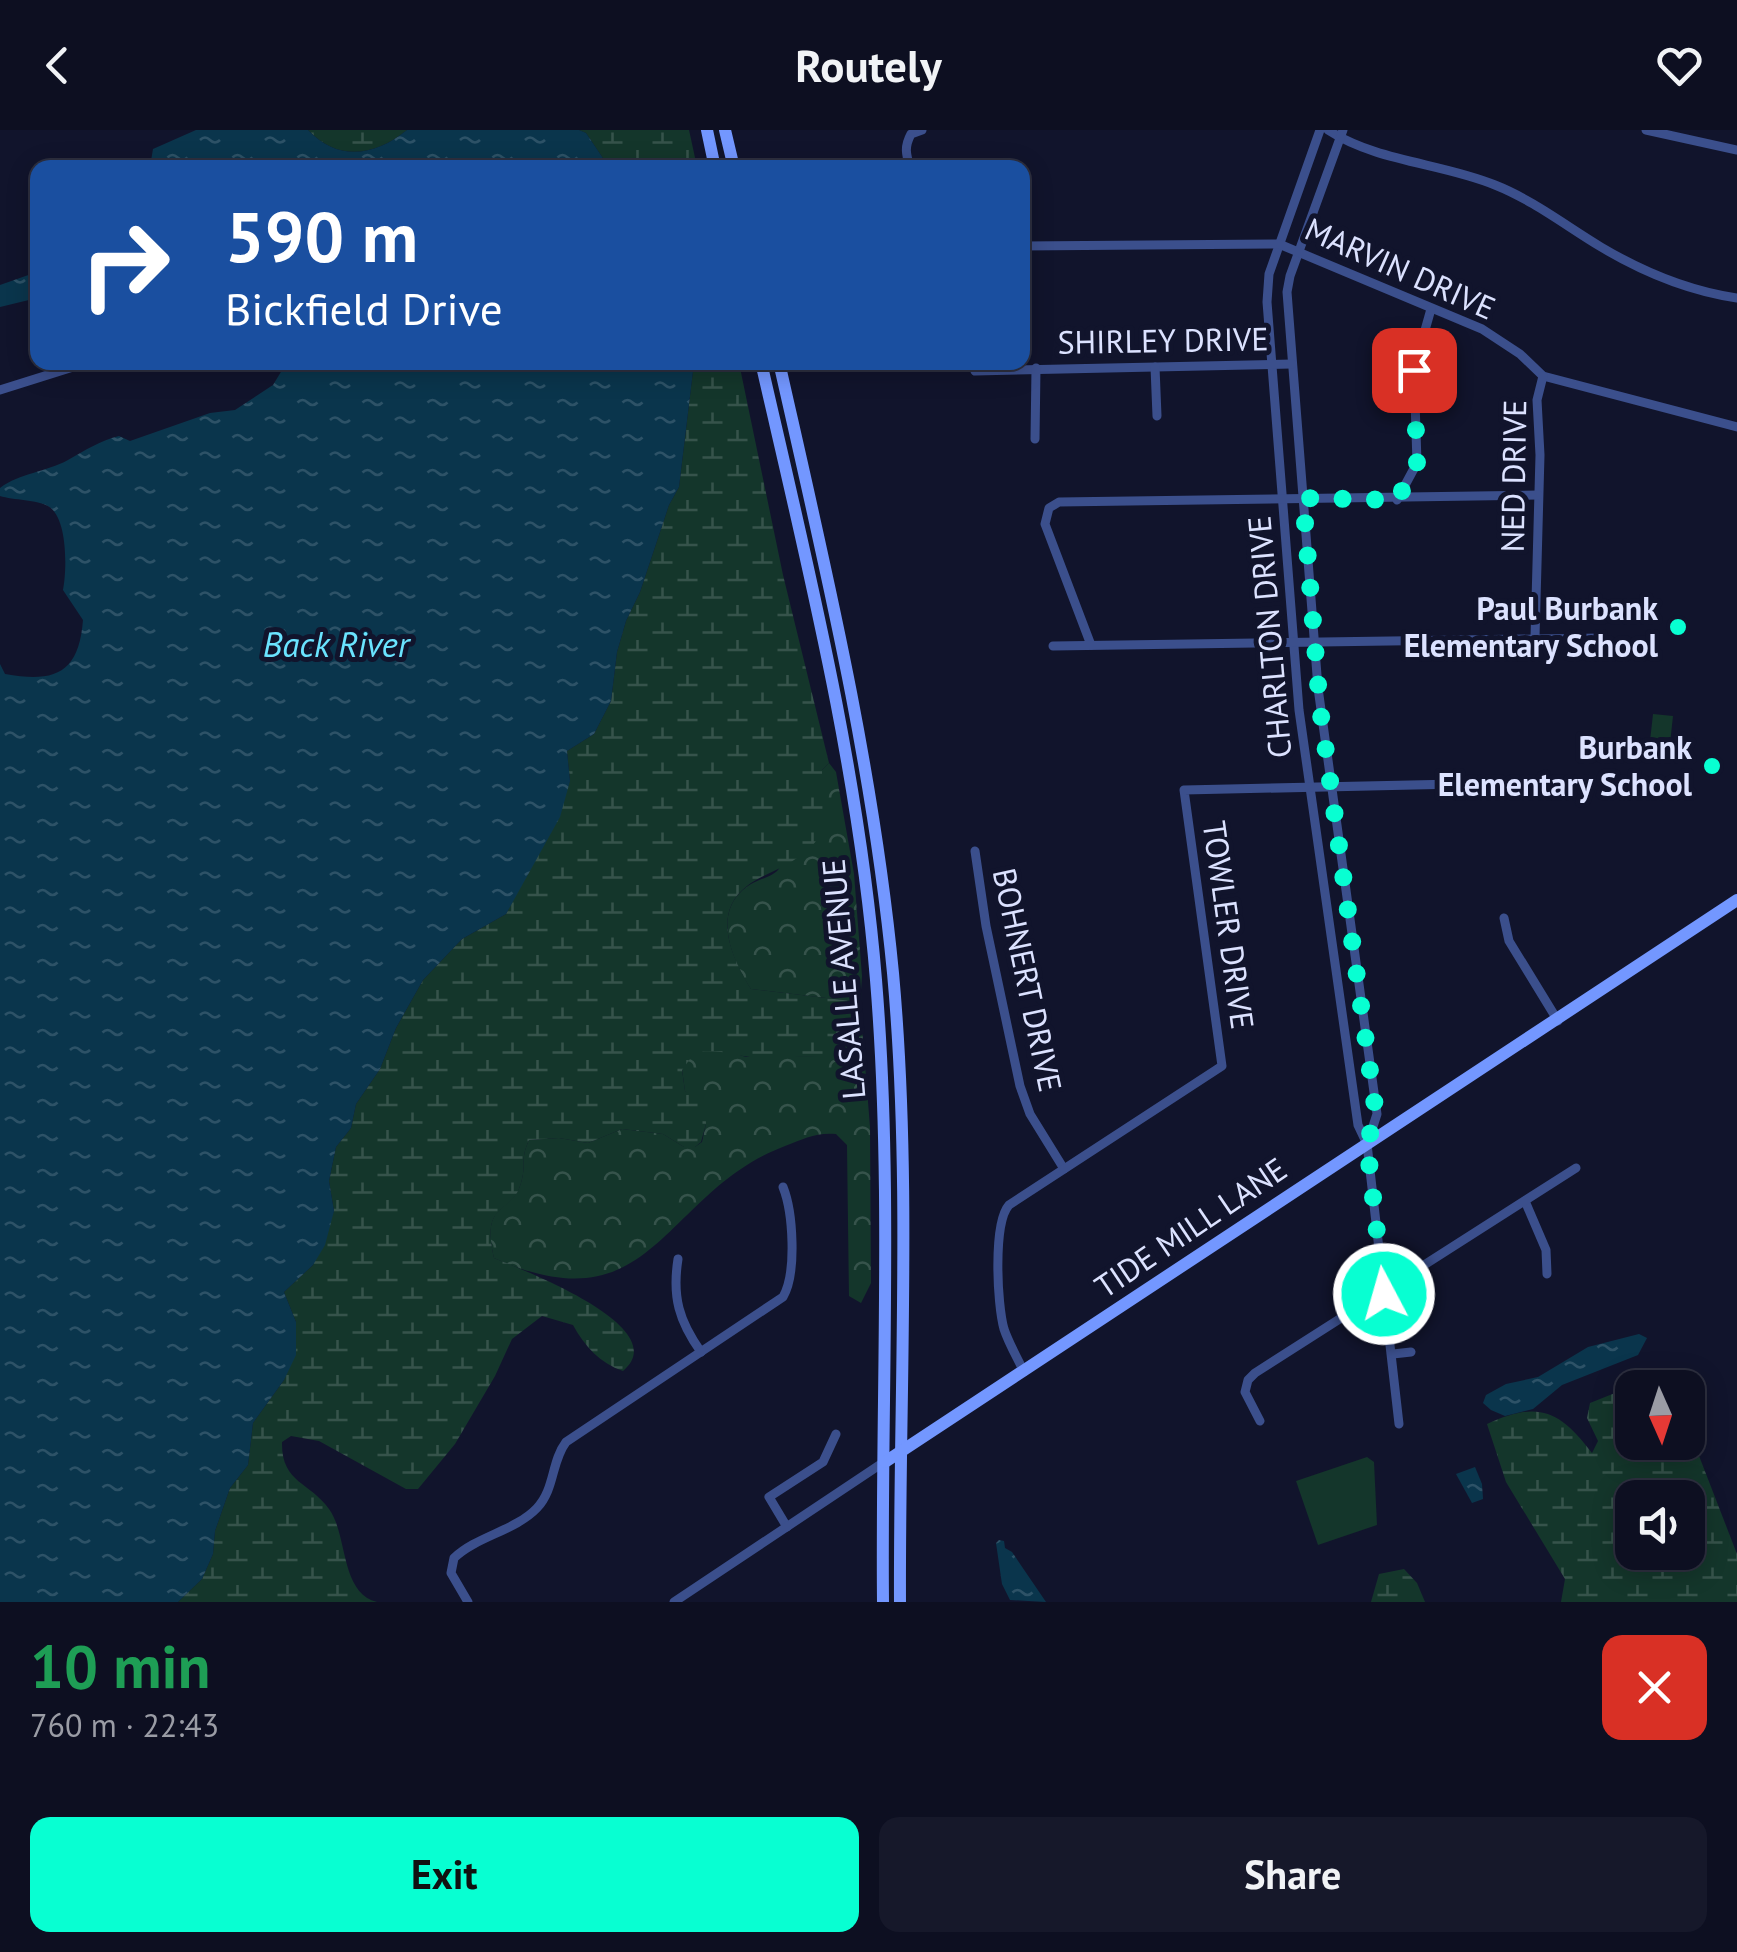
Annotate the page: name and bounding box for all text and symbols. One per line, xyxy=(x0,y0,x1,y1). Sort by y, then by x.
text: Routely xyxy=(795,36,942,94)
icon: back xyxy=(30,38,85,93)
icon: heart xyxy=(1652,38,1707,93)
text: 590 m xyxy=(225,191,418,281)
icon: right xyxy=(60,200,190,330)
street label: MARVIN DRIVE xyxy=(1299,207,1502,329)
text: Bickfield Drive xyxy=(225,279,503,337)
street label: SHIRLEY DRIVE xyxy=(1057,317,1269,363)
pin xyxy=(1372,328,1457,413)
icon: arrive xyxy=(1387,343,1442,398)
street label: NED DRIVE xyxy=(1491,399,1535,553)
street label: CHARLTON DRIVE xyxy=(1237,514,1301,760)
place label: Paul Burbank Elementary School xyxy=(1404,587,1659,666)
marker: Paul Burbank Elementary School xyxy=(1667,616,1689,638)
water label: Back River xyxy=(263,621,412,667)
place label: Burbank Elementary School xyxy=(1438,726,1693,805)
marker: Burbank Elementary School xyxy=(1701,755,1723,777)
street label: TOWLER DRIVE xyxy=(1194,818,1264,1032)
street label: LASALLE AVENUE xyxy=(812,857,874,1101)
street label: BOHNERT DRIVE xyxy=(984,864,1072,1095)
street label: TIDE MILL LANE xyxy=(1086,1147,1295,1307)
position arrow xyxy=(1332,1242,1436,1346)
north arrow xyxy=(1615,1370,1705,1460)
map controls xyxy=(1615,1370,1705,1570)
button: sound xyxy=(1615,1480,1705,1570)
text: 10 min xyxy=(30,1627,210,1705)
button: close xyxy=(1602,1635,1707,1740)
text: 760 m · 22:43 xyxy=(30,1704,219,1746)
button: Exit xyxy=(30,1817,859,1932)
button: Share xyxy=(879,1817,1707,1932)

